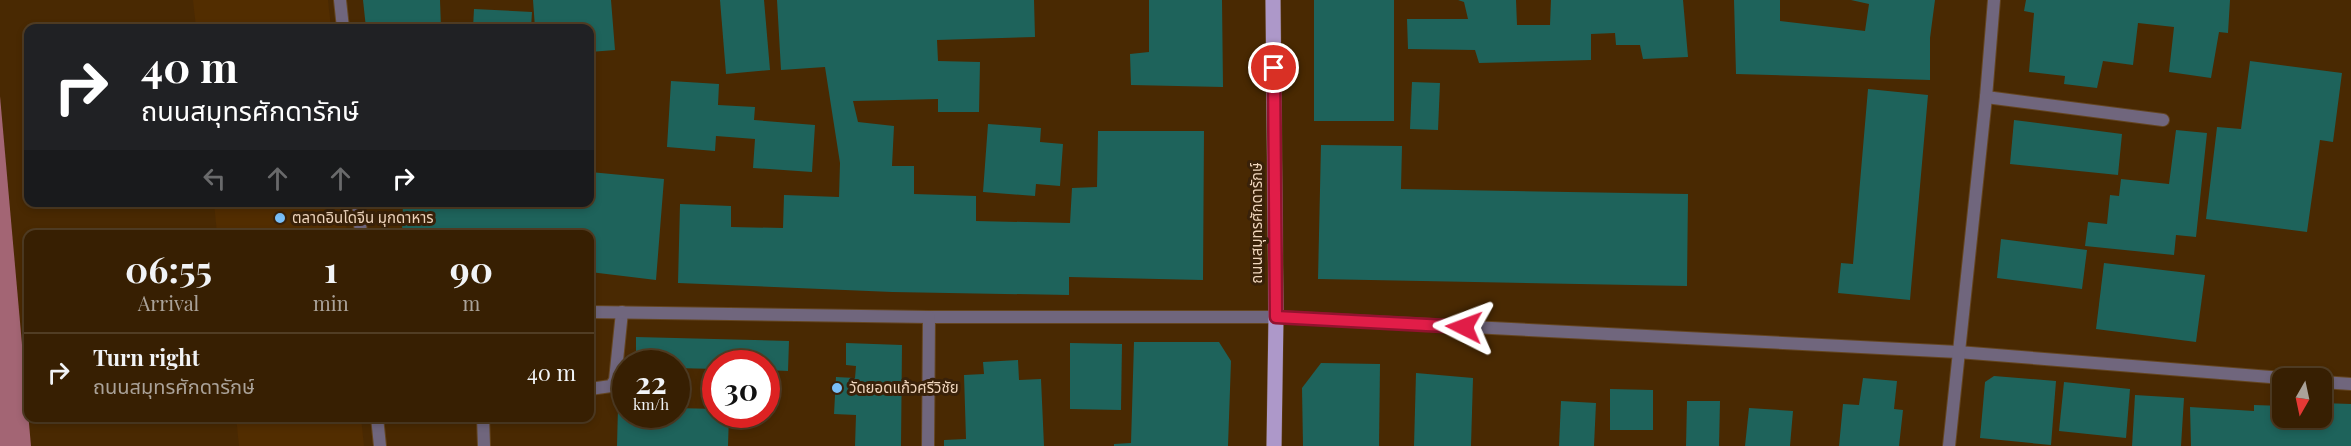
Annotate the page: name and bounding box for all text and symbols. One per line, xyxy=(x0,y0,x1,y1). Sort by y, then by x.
text: 40 m xyxy=(141,38,238,94)
pin xyxy=(1248,42,1299,93)
icon: right xyxy=(42,48,120,126)
icon: arrive xyxy=(1257,51,1290,84)
text: ถนนสมุทรศักดารักษ์ xyxy=(141,92,359,128)
icon: left xyxy=(198,162,231,195)
icon: ahead xyxy=(261,162,294,195)
icon: ahead xyxy=(324,162,357,195)
icon: right xyxy=(387,162,420,195)
street label: ถนนสมุทรศักดารักษ์ xyxy=(1246,162,1266,284)
place label: ตลาดอินโดจีน มุกดาหาร xyxy=(292,207,434,227)
marker: ตลาดอินโดจีน มุกดาหาร xyxy=(273,211,287,225)
text: 06:55 xyxy=(125,244,212,292)
text: 1 xyxy=(324,244,338,292)
text: 90 xyxy=(450,244,493,292)
text: Arrival xyxy=(138,289,199,316)
text: min xyxy=(313,289,349,316)
text: m xyxy=(462,289,480,316)
position arrow xyxy=(1432,295,1496,359)
text: Turn right xyxy=(93,342,199,372)
speed limit sign: 30 xyxy=(702,350,780,428)
icon: right xyxy=(42,356,75,389)
text: 40 m xyxy=(527,357,576,387)
text: 22 xyxy=(635,362,667,402)
north arrow xyxy=(2272,368,2332,428)
map controls xyxy=(2272,368,2332,428)
text: ถนนสมุทรศักดารักษ์ xyxy=(93,372,255,399)
place label: วัดยอดแก้วศรีวิชัย xyxy=(849,377,959,397)
marker: วัดยอดแก้วศรีวิชัย xyxy=(830,381,844,395)
text: km/h xyxy=(633,394,669,414)

